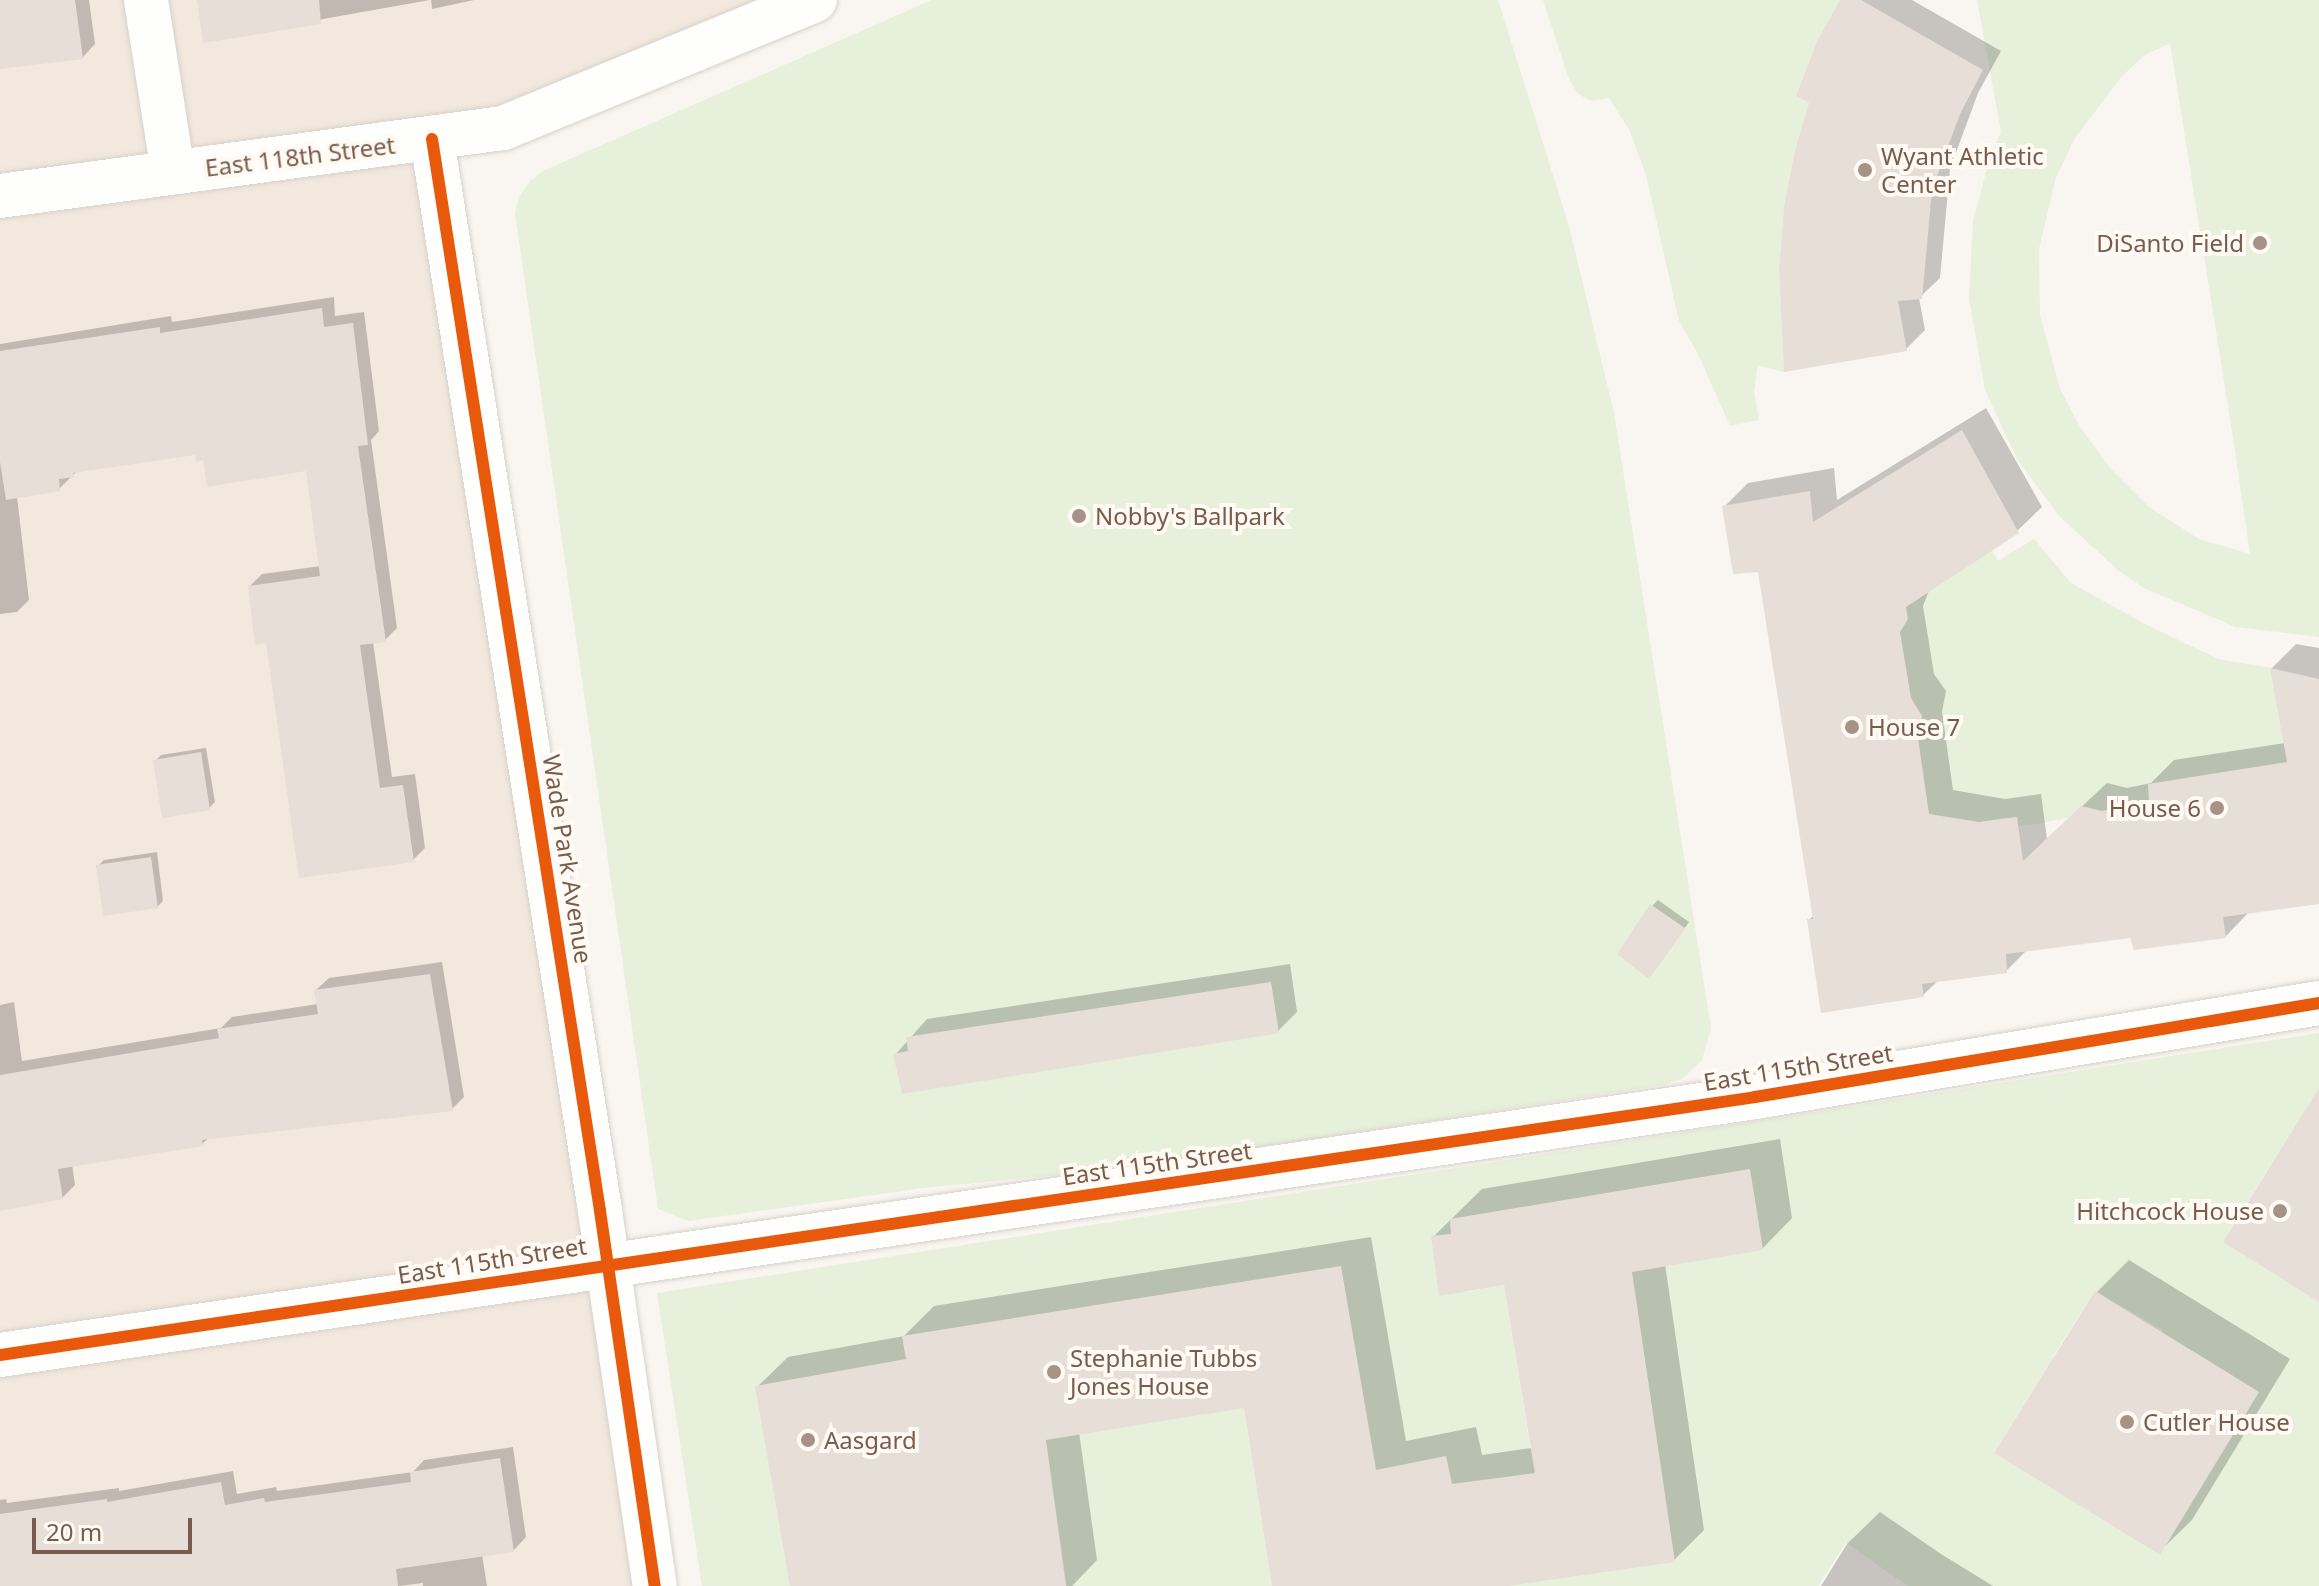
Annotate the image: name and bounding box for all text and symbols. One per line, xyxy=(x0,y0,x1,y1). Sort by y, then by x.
street label: East 118th Street xyxy=(203,130,397,182)
place label: Wyant Athletic Center xyxy=(1881,142,2044,198)
marker: Wyant Athletic Center xyxy=(1856,161,1874,179)
place label: DiSanto Field xyxy=(2096,229,2244,257)
marker: DiSanto Field xyxy=(2251,234,2269,252)
place label: Nobby's Ballpark xyxy=(1095,502,1285,530)
marker: Nobby's Ballpark xyxy=(1070,507,1088,525)
place label: House 7 xyxy=(1868,713,1960,741)
marker: House 7 xyxy=(1843,718,1861,736)
street label: Wade Park Avenue xyxy=(537,753,599,965)
place label: House 6 xyxy=(2109,794,2201,822)
marker: House 6 xyxy=(2208,799,2226,817)
street label: East 115th Street xyxy=(1701,1038,1895,1096)
street label: East 115th Street xyxy=(1060,1135,1254,1191)
place label: Hitchcock House xyxy=(2076,1197,2264,1225)
marker: Hitchcock House xyxy=(2271,1202,2289,1220)
street label: East 115th Street xyxy=(395,1231,589,1289)
place label: Stephanie Tubbs Jones House xyxy=(1070,1344,1257,1400)
marker: Stephanie Tubbs Jones House xyxy=(1045,1363,1063,1381)
place label: Cutler House xyxy=(2143,1408,2290,1436)
marker: Cutler House xyxy=(2118,1413,2136,1431)
place label: Aasgard xyxy=(824,1426,917,1454)
marker: Aasgard xyxy=(799,1431,817,1449)
scale bar xyxy=(36,1502,196,1552)
text: 20 m xyxy=(46,1515,102,1548)

